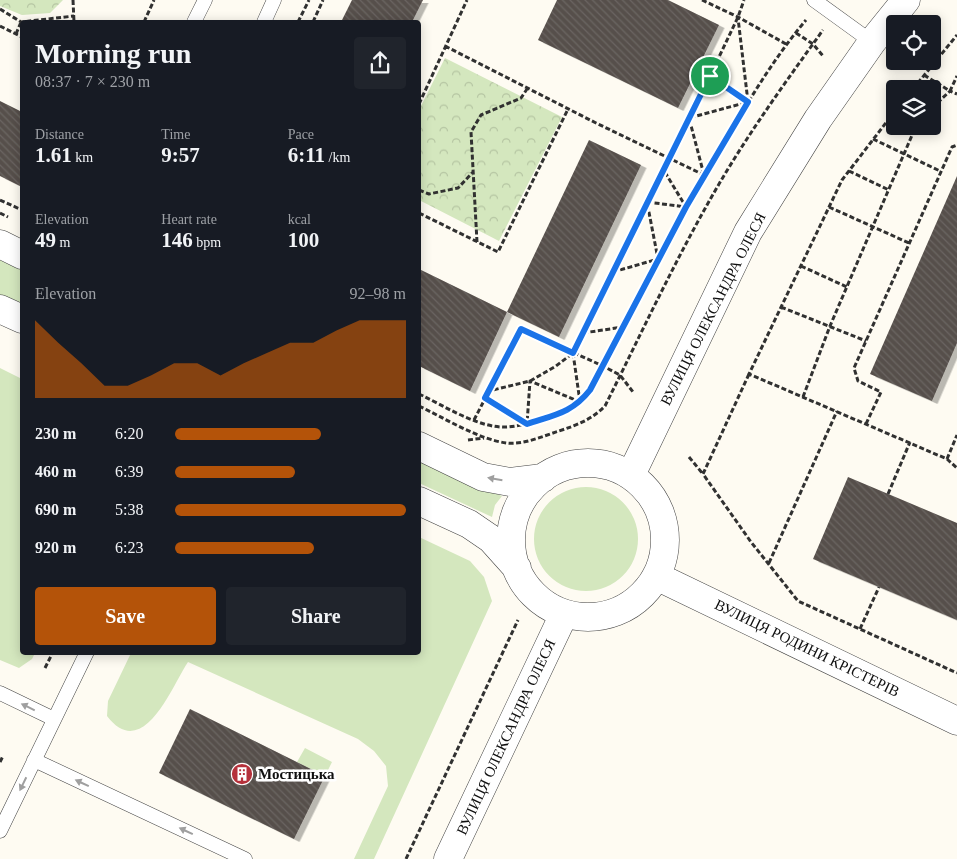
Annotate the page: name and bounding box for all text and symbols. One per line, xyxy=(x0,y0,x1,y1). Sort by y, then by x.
map controls xyxy=(886,15,941,135)
button: locate xyxy=(886,15,941,70)
button: share xyxy=(354,37,406,89)
text: Morning run xyxy=(35,38,191,69)
pin xyxy=(689,55,731,97)
icon: arrive xyxy=(696,62,724,90)
text: 08:37 · 7 × 230 m xyxy=(35,73,150,90)
button: layers xyxy=(886,80,941,135)
text: Distance xyxy=(35,127,84,142)
text: Time xyxy=(161,127,190,142)
text: Pace xyxy=(288,127,314,142)
text: 1.61 xyxy=(35,143,72,167)
text: 9:57 xyxy=(161,143,200,167)
text: 6:11 xyxy=(288,143,325,167)
text: km xyxy=(72,150,93,165)
text: /km xyxy=(325,150,350,165)
street label: ВУЛИЦЯ ОЛЕКСАНДРА ОЛЕСЯ xyxy=(657,210,769,408)
text: Elevation xyxy=(35,212,89,227)
text: Heart rate xyxy=(161,212,217,227)
text: kcal xyxy=(288,212,311,227)
text: 49 xyxy=(35,228,56,252)
text: 146 xyxy=(161,228,193,252)
text: 100 xyxy=(288,228,319,252)
text: m xyxy=(56,235,70,250)
text: bpm xyxy=(193,235,221,250)
text: Elevation xyxy=(35,285,96,302)
text: 92–98 m xyxy=(350,285,406,302)
text: 230 m xyxy=(35,425,76,442)
text: 6:20 xyxy=(115,425,143,442)
text: 460 m xyxy=(35,463,76,480)
text: 6:39 xyxy=(115,463,143,480)
one-way arrow xyxy=(486,474,502,482)
text: 690 m xyxy=(35,501,76,518)
text: 5:38 xyxy=(115,501,143,518)
text: 920 m xyxy=(35,539,76,556)
text: 6:23 xyxy=(115,539,143,556)
button: Save xyxy=(35,587,216,645)
button: Share xyxy=(226,587,406,645)
street label: ВУЛИЦЯ РОДИНИ КРІСТЕРІВ xyxy=(712,596,902,700)
street label: ВУЛИЦЯ ОЛЕКСАНДРА ОЛЕСЯ xyxy=(454,637,558,837)
one-way arrow xyxy=(21,703,35,711)
building icon: Мостицька xyxy=(230,762,254,786)
place label: Мостицька xyxy=(258,766,335,782)
one-way arrow xyxy=(19,777,27,791)
one-way arrow xyxy=(75,779,90,787)
one-way arrow xyxy=(179,827,193,835)

